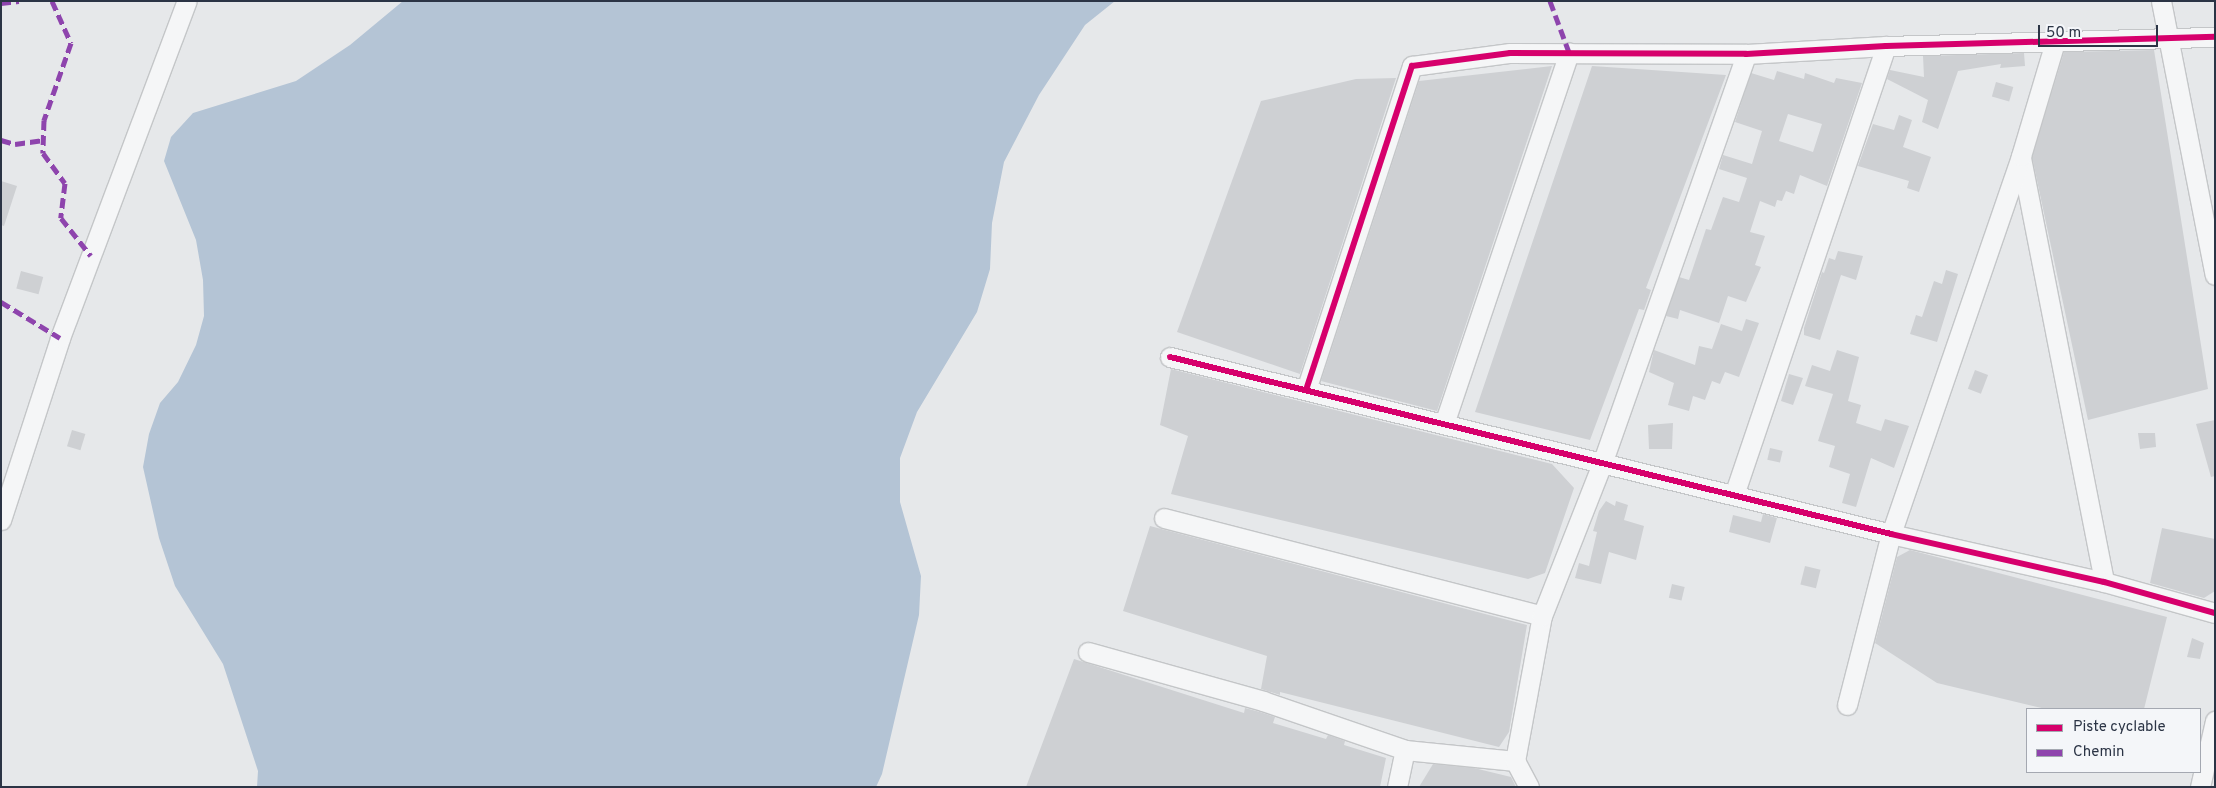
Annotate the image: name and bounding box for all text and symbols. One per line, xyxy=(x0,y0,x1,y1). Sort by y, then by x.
scale bar xyxy=(2041,15,2161,47)
text: 50 m xyxy=(2046,24,2081,43)
legend xyxy=(2026,708,2201,773)
text: Piste cyclable xyxy=(2073,718,2166,737)
text: Chemin xyxy=(2073,743,2125,762)

